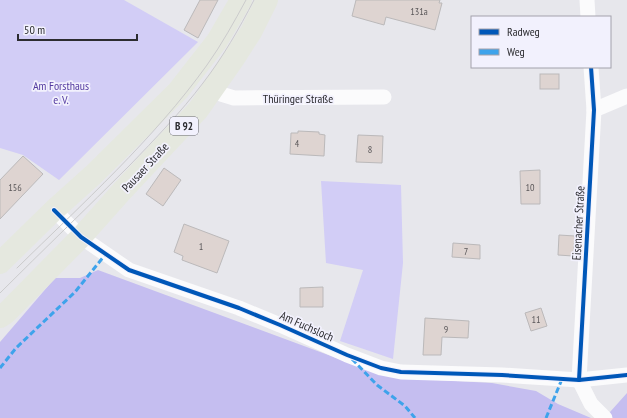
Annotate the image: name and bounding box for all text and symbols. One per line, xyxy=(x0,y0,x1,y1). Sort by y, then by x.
house number: 131a xyxy=(410,5,428,18)
scale bar xyxy=(18,16,137,42)
legend xyxy=(471,16,611,68)
text: 50 m xyxy=(24,22,45,37)
text: Radweg xyxy=(507,24,540,39)
text: Weg xyxy=(507,44,525,59)
park label: Am Forsthaus e. V. xyxy=(33,78,89,107)
street label: Thüringer Straße xyxy=(263,91,333,106)
road number: B 92 xyxy=(170,117,198,135)
house number: 4 xyxy=(295,137,300,150)
street label: Pausaer Straße xyxy=(118,139,172,195)
house number: 8 xyxy=(368,143,372,156)
house number: 156 xyxy=(8,181,22,194)
house number: 10 xyxy=(526,181,535,194)
street label: Eisenacher Straße xyxy=(569,185,587,261)
house number: 1 xyxy=(199,240,203,253)
house number: 7 xyxy=(464,245,468,258)
street label: Am Fuchsloch xyxy=(278,307,336,345)
house number: 11 xyxy=(532,313,541,326)
house number: 9 xyxy=(444,323,448,336)

